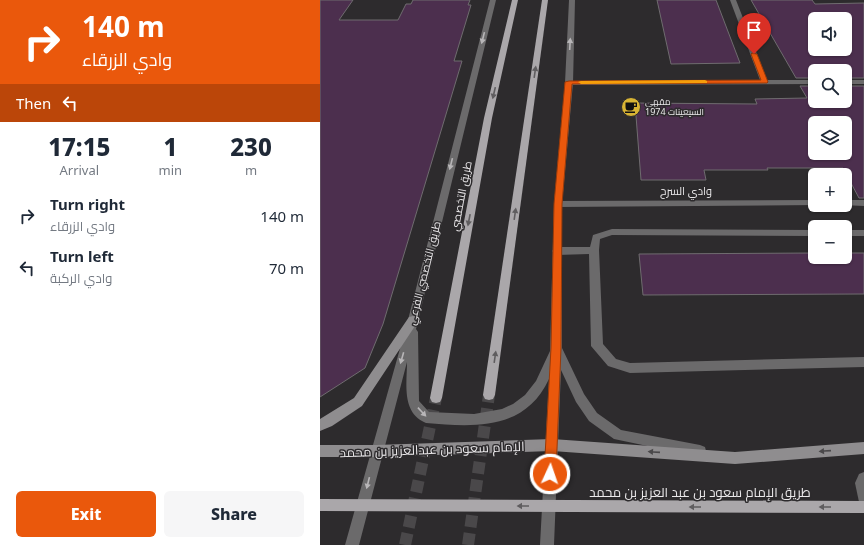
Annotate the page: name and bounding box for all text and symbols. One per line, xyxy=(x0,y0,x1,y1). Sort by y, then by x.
text: 140 m xyxy=(82,7,165,45)
map controls xyxy=(808,12,852,264)
button: sound xyxy=(808,12,852,56)
pin xyxy=(737,13,771,54)
icon: right xyxy=(16,16,68,68)
icon: arrive xyxy=(743,19,765,41)
one-way arrow xyxy=(480,32,486,44)
one-way arrow xyxy=(567,38,574,50)
text: وادي الزرقاء xyxy=(82,47,172,71)
button: search xyxy=(808,64,852,108)
one-way arrow xyxy=(532,66,538,78)
one-way arrow xyxy=(490,86,496,99)
icon: left xyxy=(59,92,81,114)
text: Then xyxy=(16,93,51,113)
place label: مقهى السيعينات 1974 xyxy=(645,95,704,118)
cafe icon: مقهى السيعينات 1974 xyxy=(620,96,642,118)
button: layers xyxy=(808,116,852,160)
text: 17:15 xyxy=(48,130,110,163)
text: 1 xyxy=(163,130,177,163)
text: 230 xyxy=(230,130,272,163)
one-way arrow xyxy=(448,158,454,170)
street label: طريق التخصصي xyxy=(446,160,476,232)
text: Arrival xyxy=(59,161,99,179)
text: min xyxy=(159,161,182,179)
text: m xyxy=(245,161,257,179)
button: + xyxy=(808,168,852,212)
street label: وادي السرح xyxy=(660,183,712,200)
text: Turn right xyxy=(50,194,125,214)
icon: right xyxy=(16,205,38,227)
text: 140 m xyxy=(260,206,304,226)
one-way arrow xyxy=(512,208,518,220)
one-way arrow xyxy=(466,214,472,226)
text: وادي الزرقاء xyxy=(50,217,115,235)
street label: طريق التخصصي الفرعي xyxy=(403,219,446,327)
button: − xyxy=(808,220,852,264)
text: Turn left xyxy=(50,246,114,266)
icon: left xyxy=(16,257,38,279)
text: 70 m xyxy=(269,258,304,278)
text: وادي الركبة xyxy=(50,269,112,287)
one-way arrow xyxy=(492,351,498,363)
one-way arrow xyxy=(399,352,405,364)
one-way arrow xyxy=(417,407,426,417)
street label: الإمام سعود بن عبدالعزيز بن محمد xyxy=(339,437,525,462)
one-way arrow xyxy=(819,448,831,454)
one-way arrow xyxy=(648,449,660,456)
position arrow xyxy=(529,453,571,495)
one-way arrow xyxy=(365,477,371,489)
street label: طريق الإمام سعود بن عبد العزيز بن محمد xyxy=(589,483,811,502)
button: Exit xyxy=(16,491,156,537)
button: Share xyxy=(164,491,304,537)
one-way arrow xyxy=(516,503,529,509)
one-way arrow xyxy=(688,504,701,510)
one-way arrow xyxy=(818,504,831,510)

